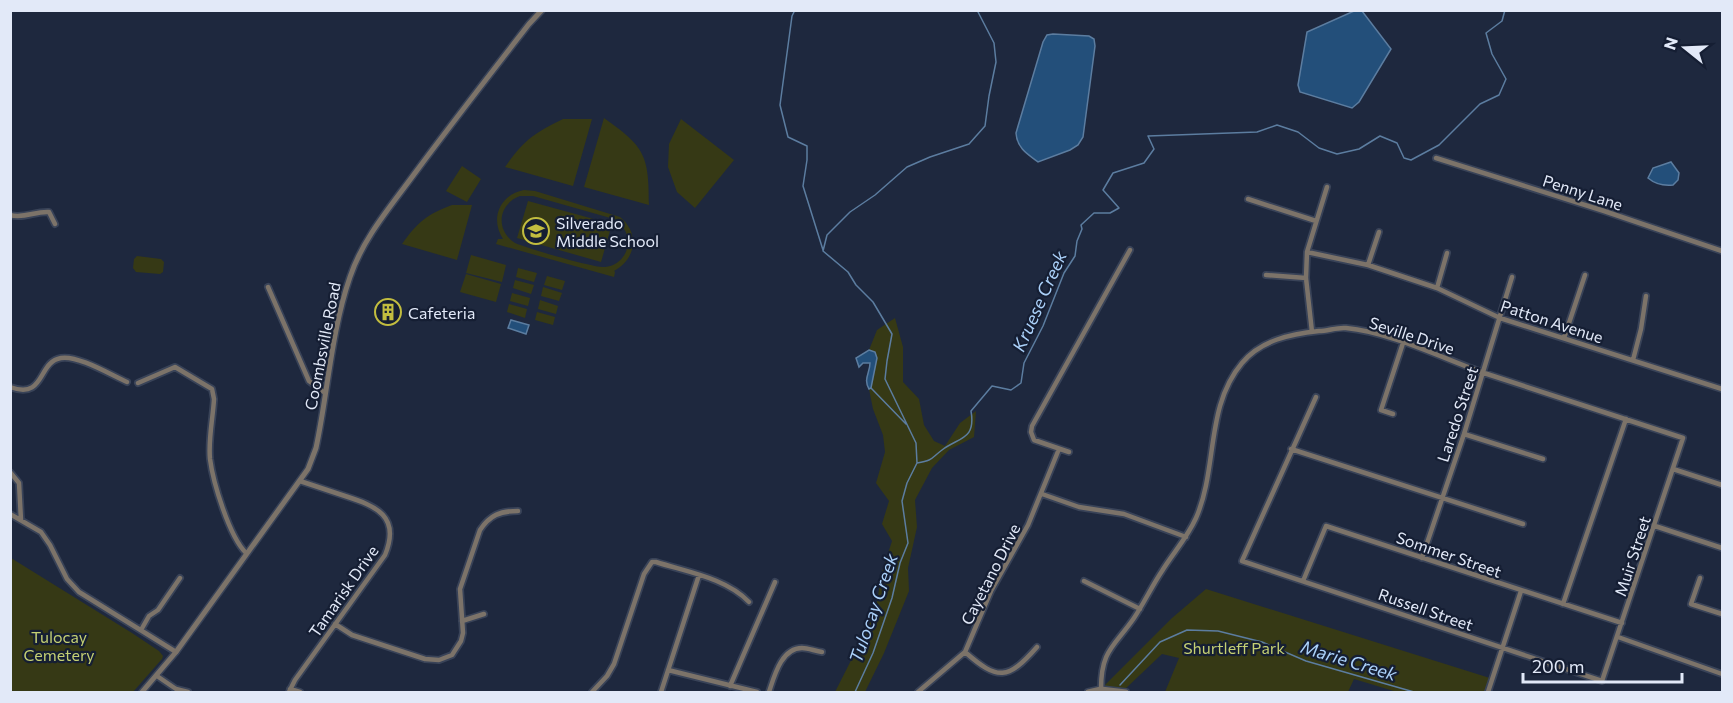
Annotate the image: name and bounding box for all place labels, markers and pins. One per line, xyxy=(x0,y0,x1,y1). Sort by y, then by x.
place label: Silverado Middle School xyxy=(556,213,659,250)
school or university icon: Silverado Middle School xyxy=(521,216,551,246)
building icon: Cafeteria xyxy=(373,297,403,327)
place label: Cafeteria xyxy=(408,303,475,322)

